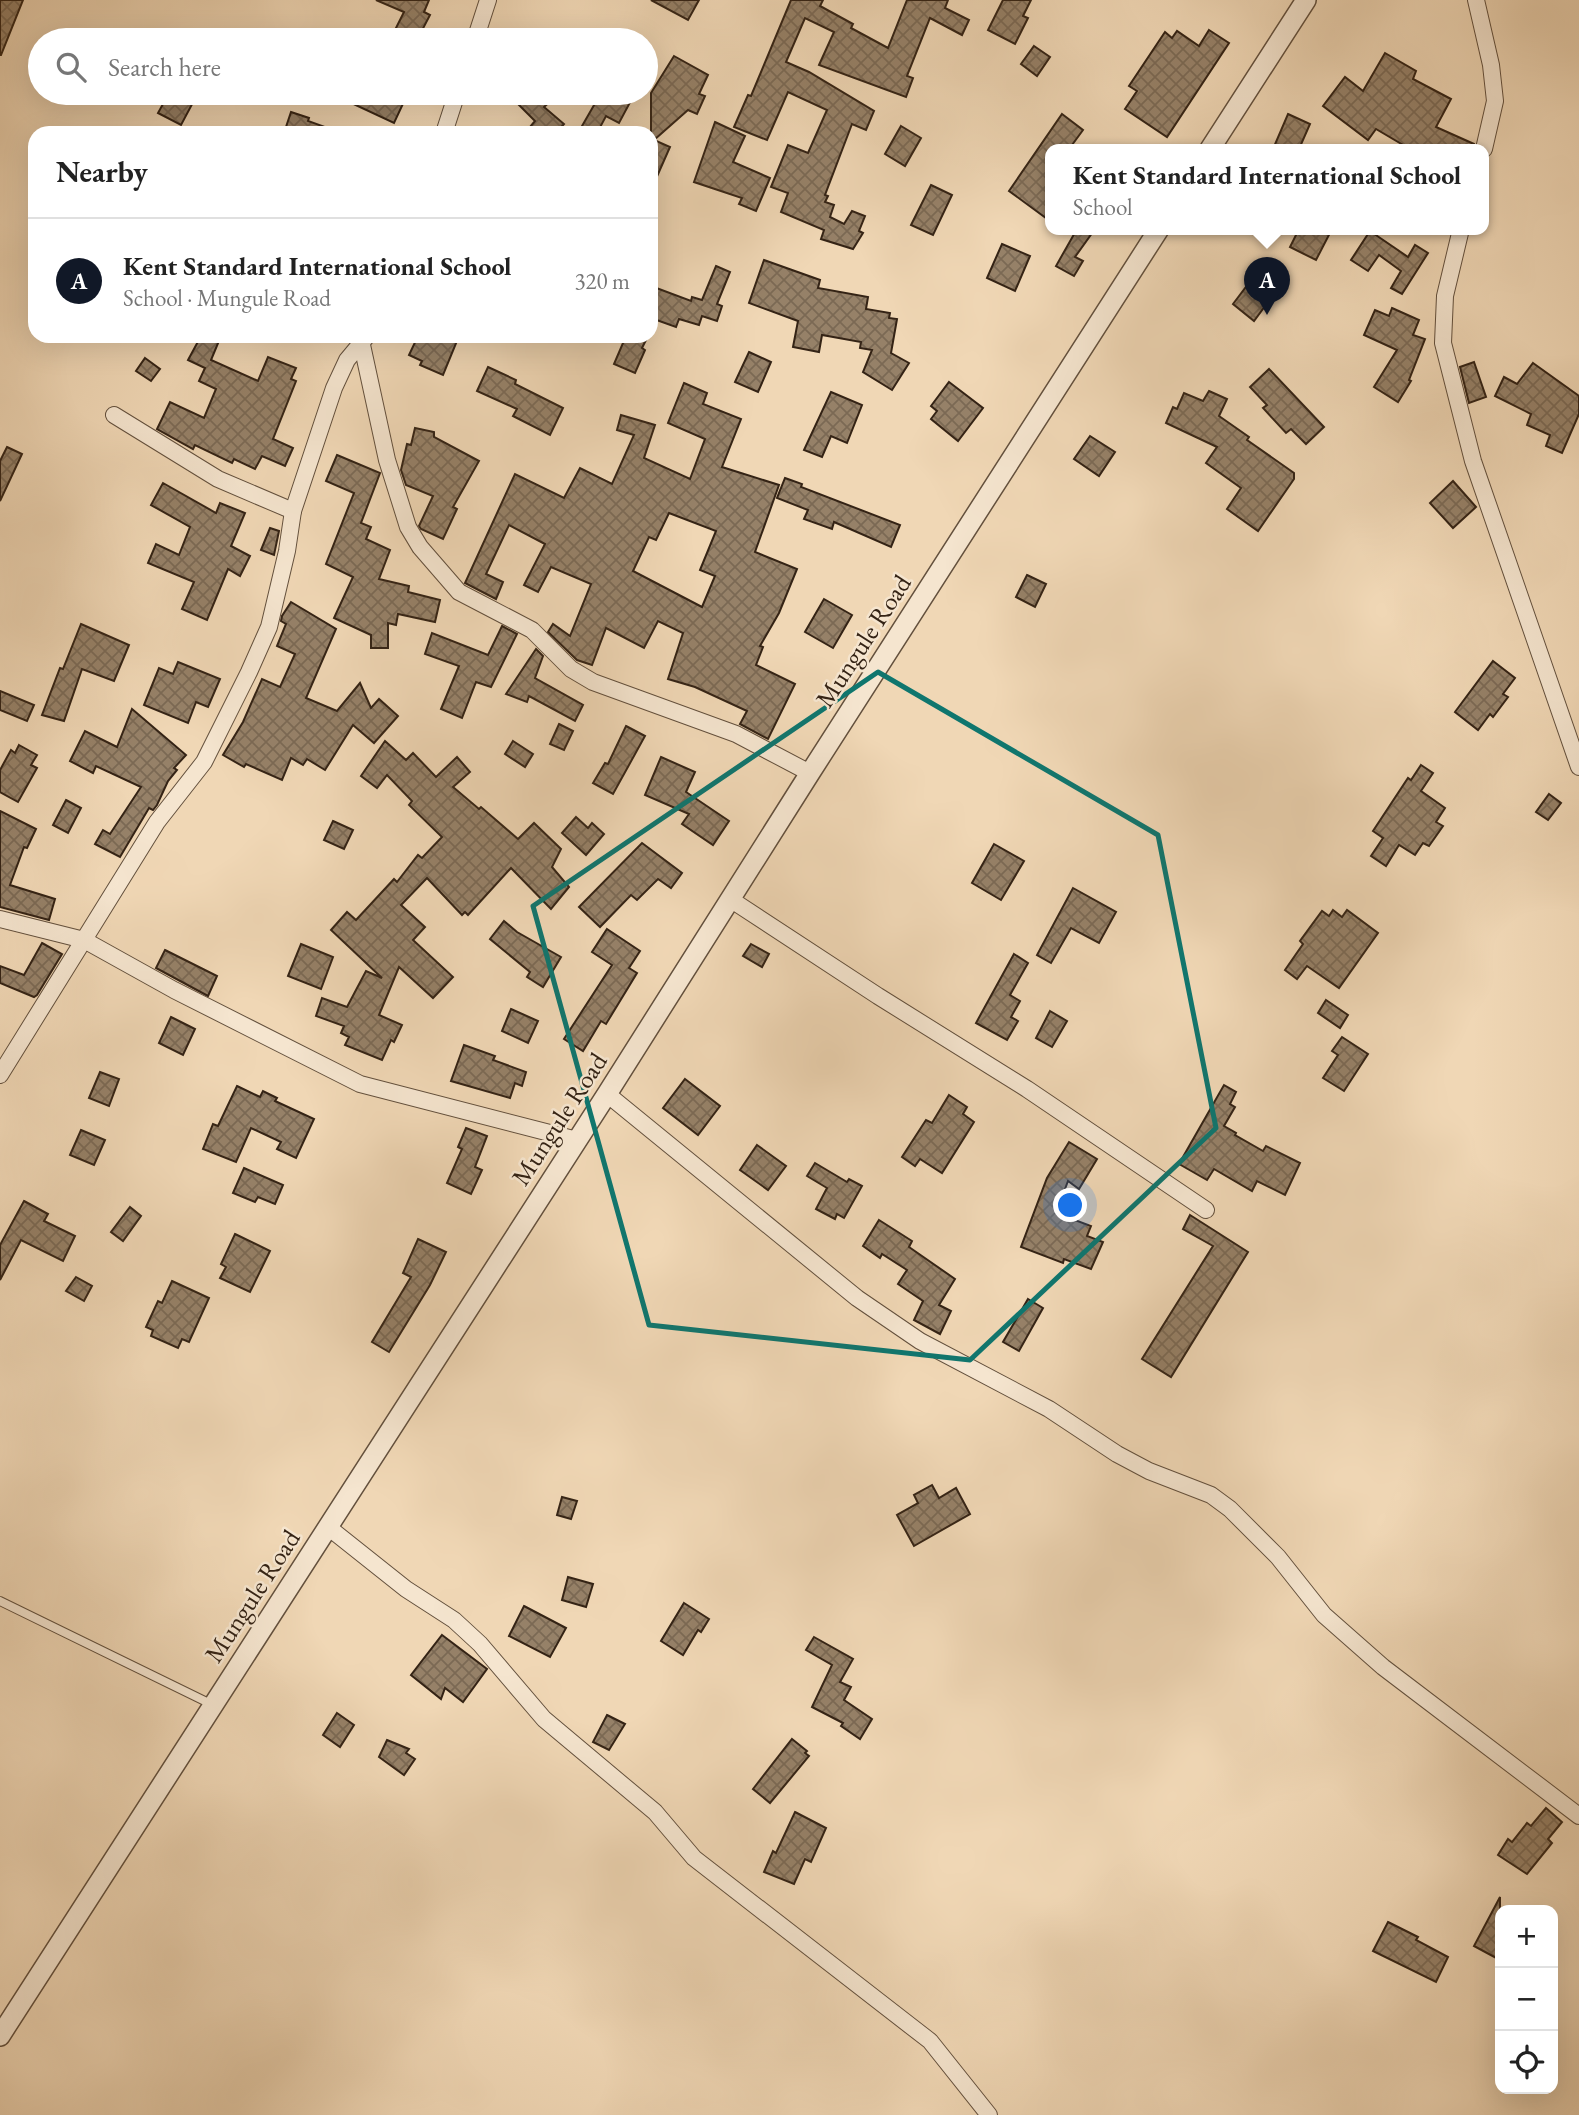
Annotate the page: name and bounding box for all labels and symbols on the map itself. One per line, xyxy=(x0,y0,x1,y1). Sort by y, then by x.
pin: A xyxy=(1244,257,1290,315)
street label: Mungule Road xyxy=(807,567,919,714)
street label: Mungule Road xyxy=(503,1045,615,1192)
your location xyxy=(1053,1188,1087,1222)
street label: Mungule Road xyxy=(196,1522,308,1669)

